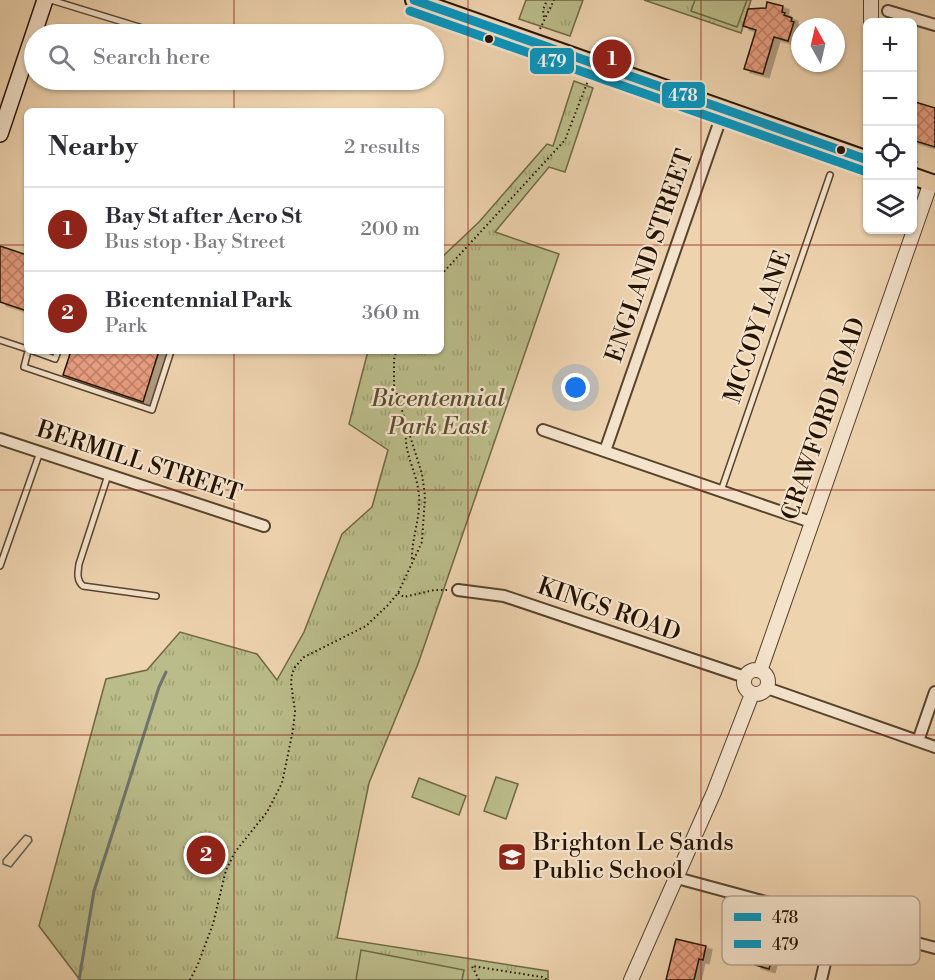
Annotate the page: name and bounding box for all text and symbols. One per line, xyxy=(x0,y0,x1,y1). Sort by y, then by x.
north arrow xyxy=(791,18,845,72)
map controls xyxy=(863,18,917,234)
button: + xyxy=(863,18,917,72)
search box xyxy=(24,24,444,90)
unlabelled marker xyxy=(483,33,495,45)
pin: 1 xyxy=(592,36,632,82)
icon: search xyxy=(45,41,78,74)
text: Search here xyxy=(93,44,210,71)
line badge: 479 xyxy=(529,47,575,75)
text: 479 xyxy=(537,52,567,72)
button: − xyxy=(863,72,917,126)
line badge: 478 xyxy=(661,81,706,109)
text: 478 xyxy=(668,86,698,106)
button: locate xyxy=(863,126,917,180)
text: Nearby xyxy=(48,131,138,163)
text: 2 results xyxy=(344,135,420,160)
unlabelled marker xyxy=(835,144,847,156)
street label: ENGLAND STREET xyxy=(599,146,701,366)
button: layers xyxy=(863,180,917,234)
text: Bay St after Aero St xyxy=(105,203,302,230)
text: 1 xyxy=(63,217,72,242)
text: 200 m xyxy=(360,217,420,242)
text: Bus stop · Bay Street xyxy=(105,230,286,255)
street label: MCCOY LANE xyxy=(718,247,798,407)
text: Bicentennial Park xyxy=(105,287,292,314)
text: 2 xyxy=(61,301,74,326)
text: 360 m xyxy=(362,301,420,326)
text: Park xyxy=(105,314,147,339)
street label: CRAWFORD ROAD xyxy=(775,314,873,524)
your location xyxy=(561,373,590,402)
park label: Bicentennial Park East xyxy=(370,384,505,442)
street label: BERMILL STREET xyxy=(32,414,245,509)
street label: KINGS ROAD xyxy=(533,571,685,649)
place label: Brighton Le Sands Public School xyxy=(532,828,734,886)
pin: 2 xyxy=(186,832,226,878)
school or university icon: Brighton Le Sands Public School xyxy=(496,841,528,873)
legend xyxy=(722,896,920,965)
text: 478 xyxy=(772,908,799,928)
text: 479 xyxy=(772,935,799,955)

